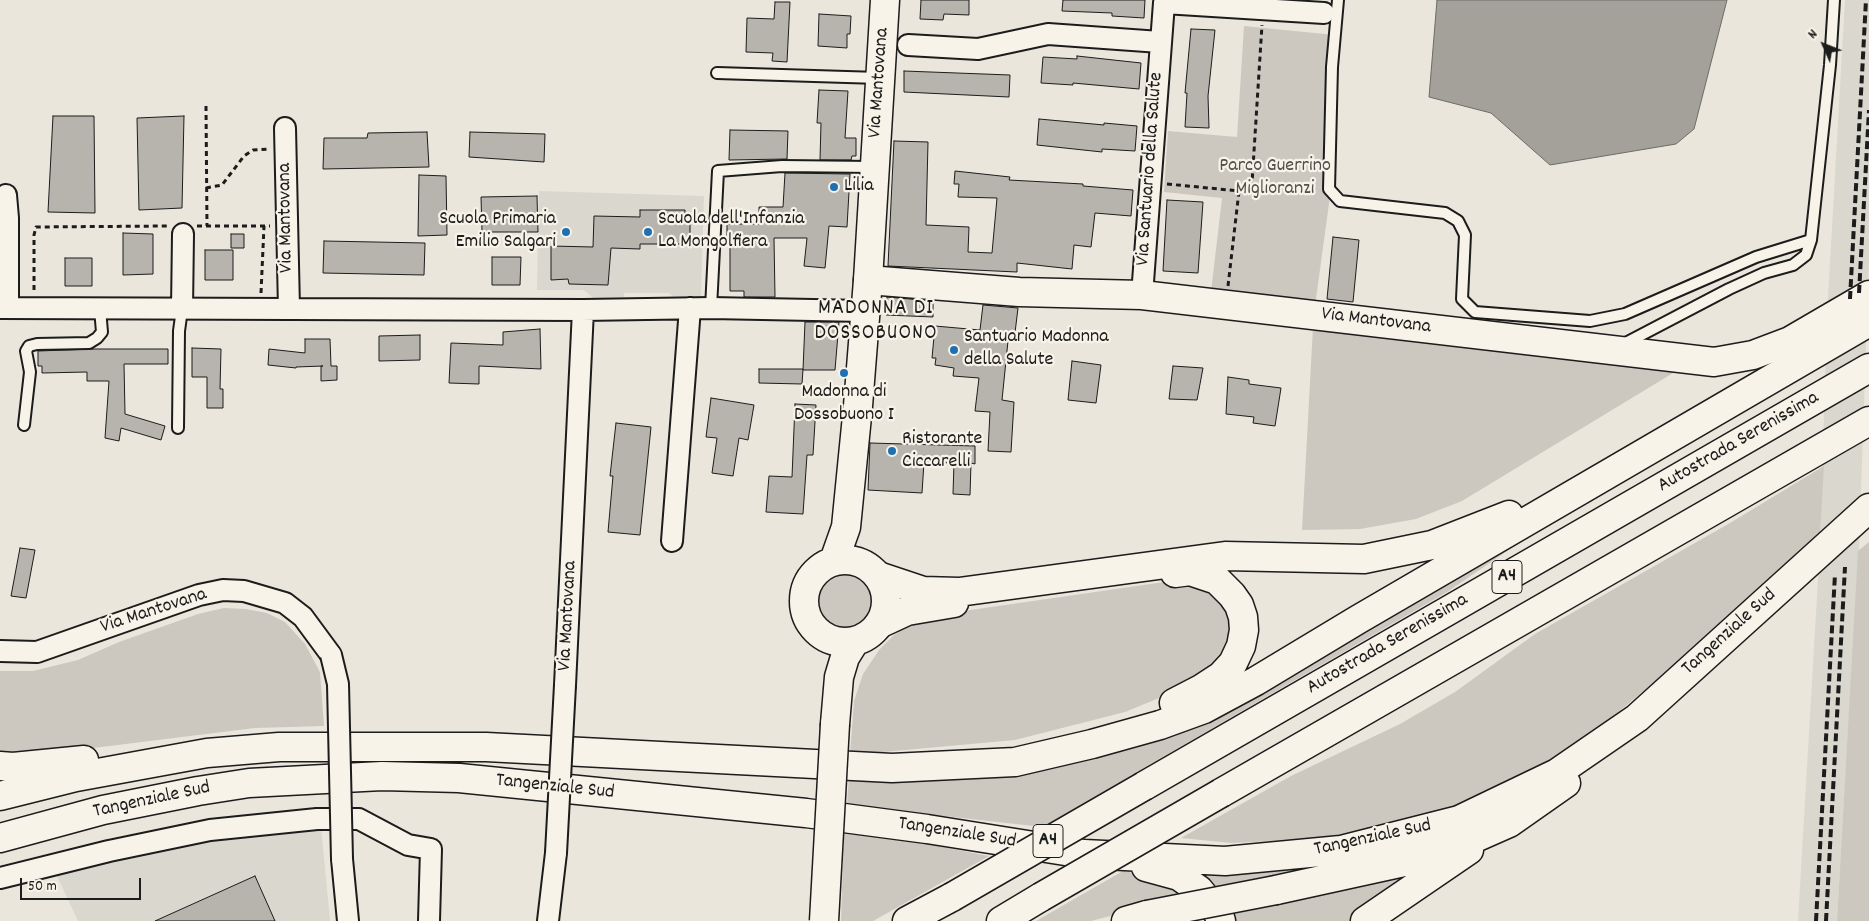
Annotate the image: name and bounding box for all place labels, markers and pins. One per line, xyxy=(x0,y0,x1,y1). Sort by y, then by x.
place label: Lilia xyxy=(844,175,874,199)
marker: Lilia xyxy=(828,181,840,193)
place label: Scuola Primaria Emilio Salgari xyxy=(439,208,556,255)
place label: Scuola dell'Infanzia La Mongolfiera xyxy=(658,208,804,255)
marker: Scuola Primaria Emilio Salgari xyxy=(560,226,572,238)
marker: Scuola dell'Infanzia La Mongolfiera xyxy=(642,226,654,238)
place label: Santuario Madonna della Salute xyxy=(964,326,1109,373)
marker: Santuario Madonna della Salute xyxy=(948,344,960,356)
marker: Madonna di Dossobuono I xyxy=(838,367,850,379)
place label: Madonna di Dossobuono I xyxy=(794,381,894,428)
place label: Ristorante Ciccarelli xyxy=(902,428,982,475)
marker: Ristorante Ciccarelli xyxy=(886,445,898,457)

